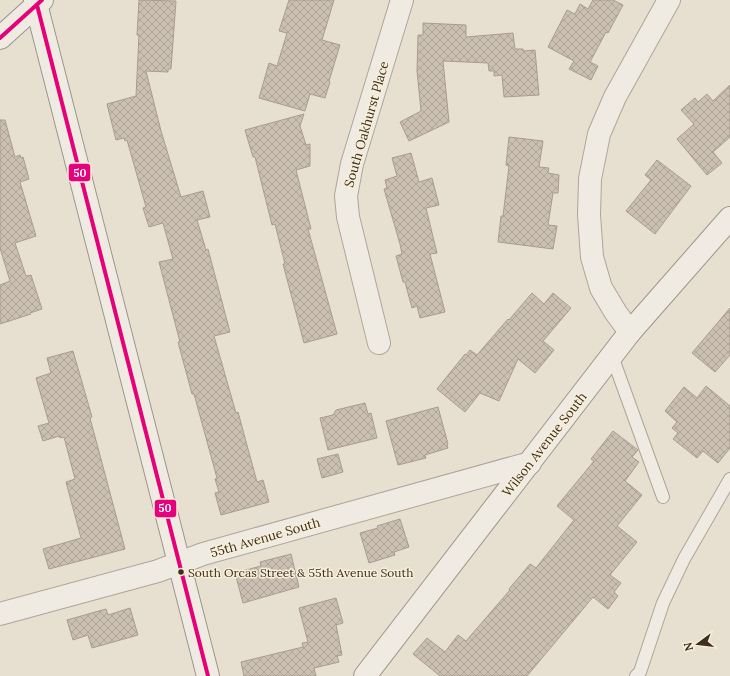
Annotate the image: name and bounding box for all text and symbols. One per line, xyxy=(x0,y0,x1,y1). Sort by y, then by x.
street label: South Oakhurst Place xyxy=(340,59,393,189)
line badge: 50 xyxy=(68,163,91,182)
text: 50 xyxy=(74,166,86,180)
street label: Wilson Avenue South xyxy=(498,389,591,500)
line badge: 50 xyxy=(154,499,177,518)
text: 50 xyxy=(159,501,171,515)
street label: 55th Avenue South xyxy=(208,514,322,561)
place label: South Orcas Street & 55th Avenue South xyxy=(188,565,413,580)
marker: South Orcas Street & 55th Avenue South xyxy=(176,567,186,577)
north arrow xyxy=(678,624,718,664)
text: N xyxy=(680,640,696,653)

